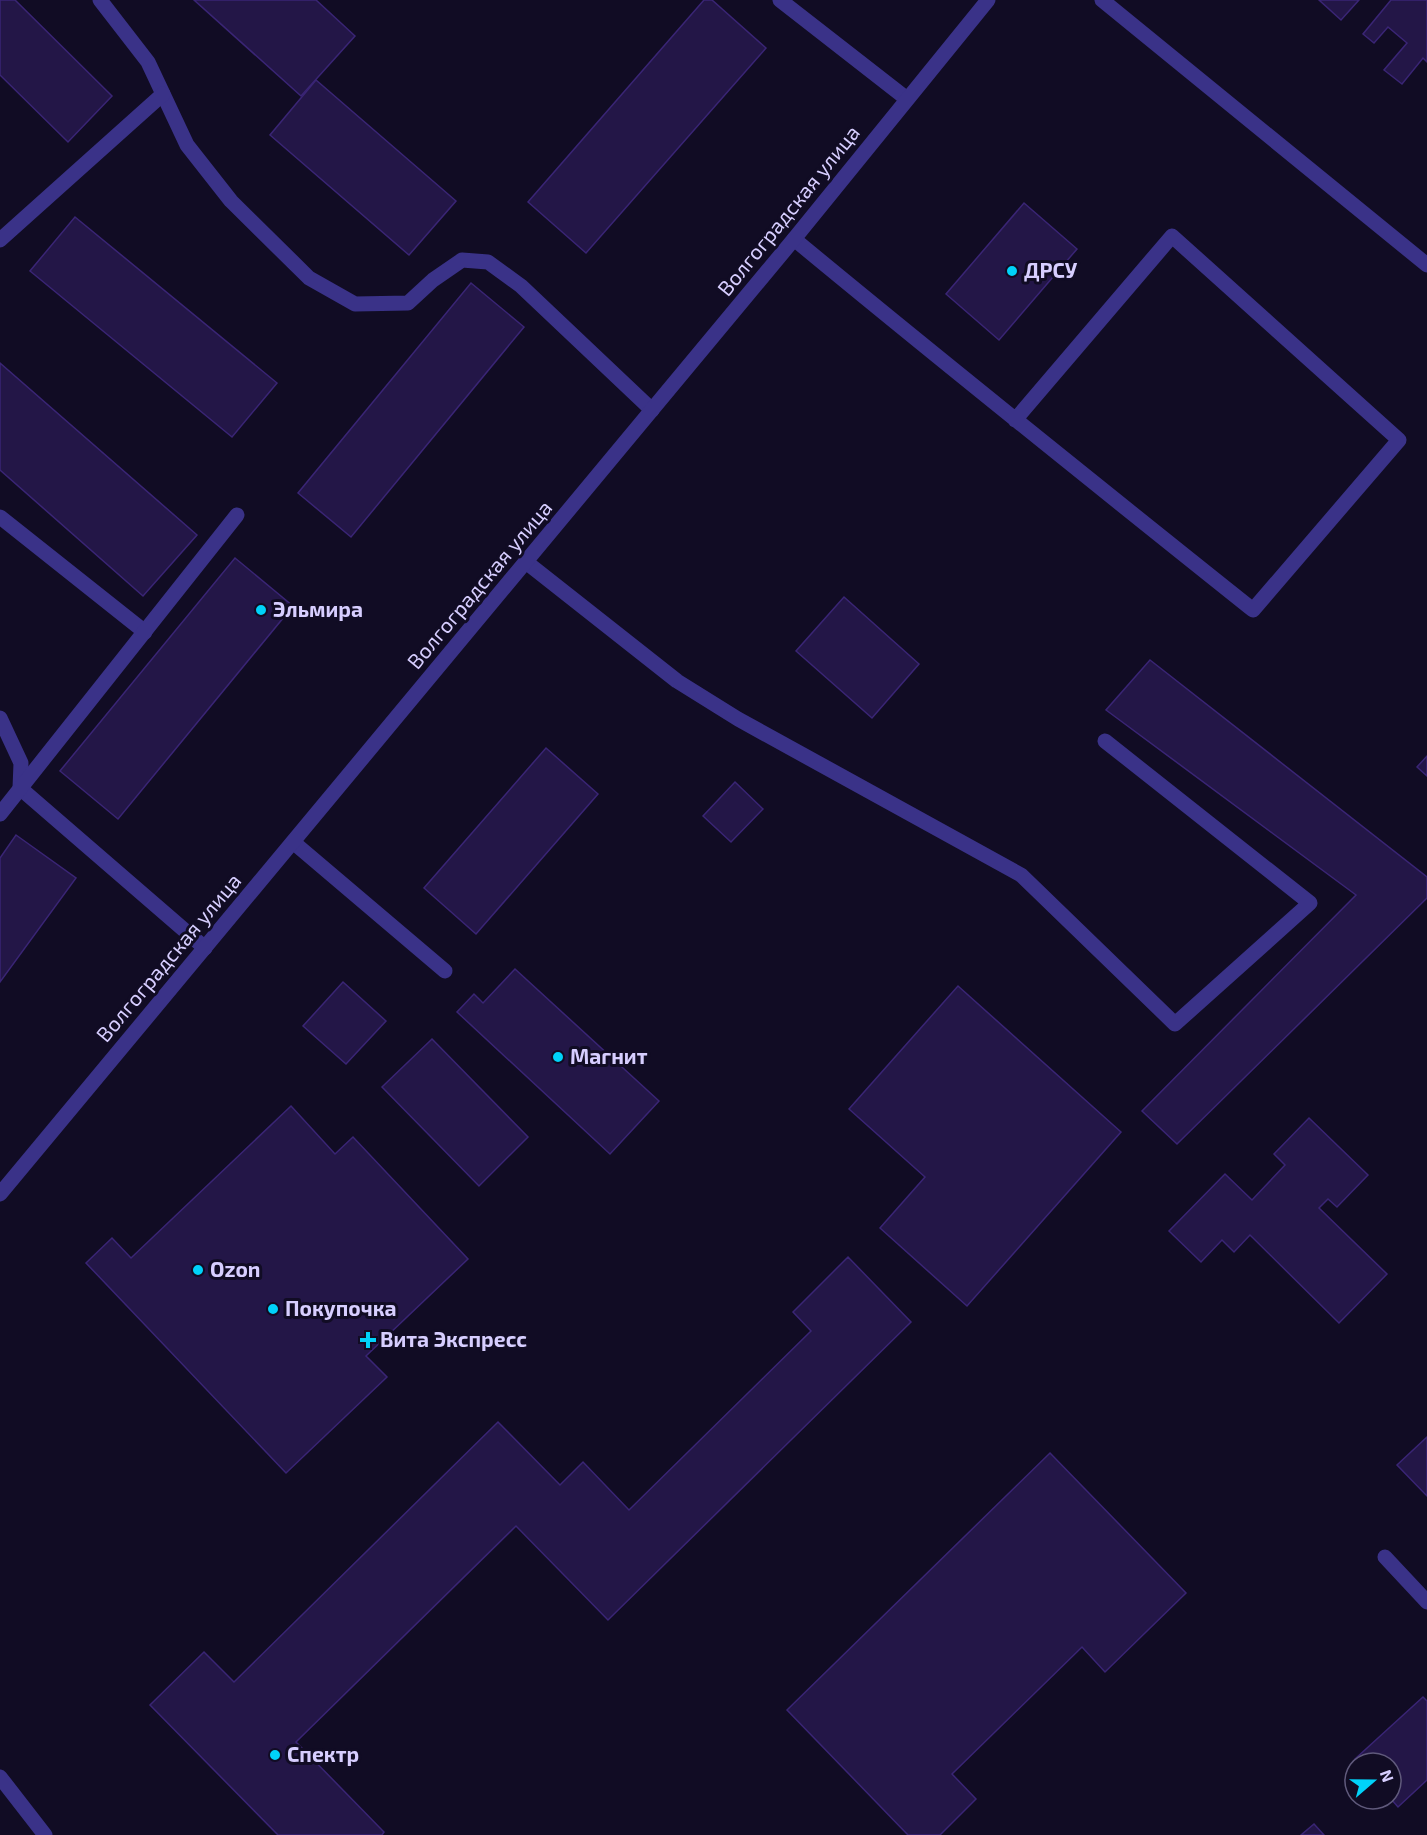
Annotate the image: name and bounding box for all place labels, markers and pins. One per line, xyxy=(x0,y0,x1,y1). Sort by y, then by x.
place label: ДРСУ xyxy=(1024,257,1078,282)
marker: ДРСУ xyxy=(1005,264,1019,278)
place label: Эльмира xyxy=(273,596,363,621)
marker: Эльмира xyxy=(254,603,268,617)
place label: Магнит xyxy=(570,1043,648,1068)
marker: Магнит xyxy=(551,1050,565,1064)
place label: Ozon xyxy=(210,1256,260,1281)
marker: Ozon xyxy=(191,1263,205,1277)
place label: Покупочка xyxy=(285,1295,397,1320)
marker: Покупочка xyxy=(266,1302,280,1316)
place label: Вита Экспресс xyxy=(380,1326,527,1351)
marker: Вита Экспресс xyxy=(361,1333,375,1347)
place label: Спектр xyxy=(287,1741,359,1766)
marker: Спектр xyxy=(268,1748,282,1762)

